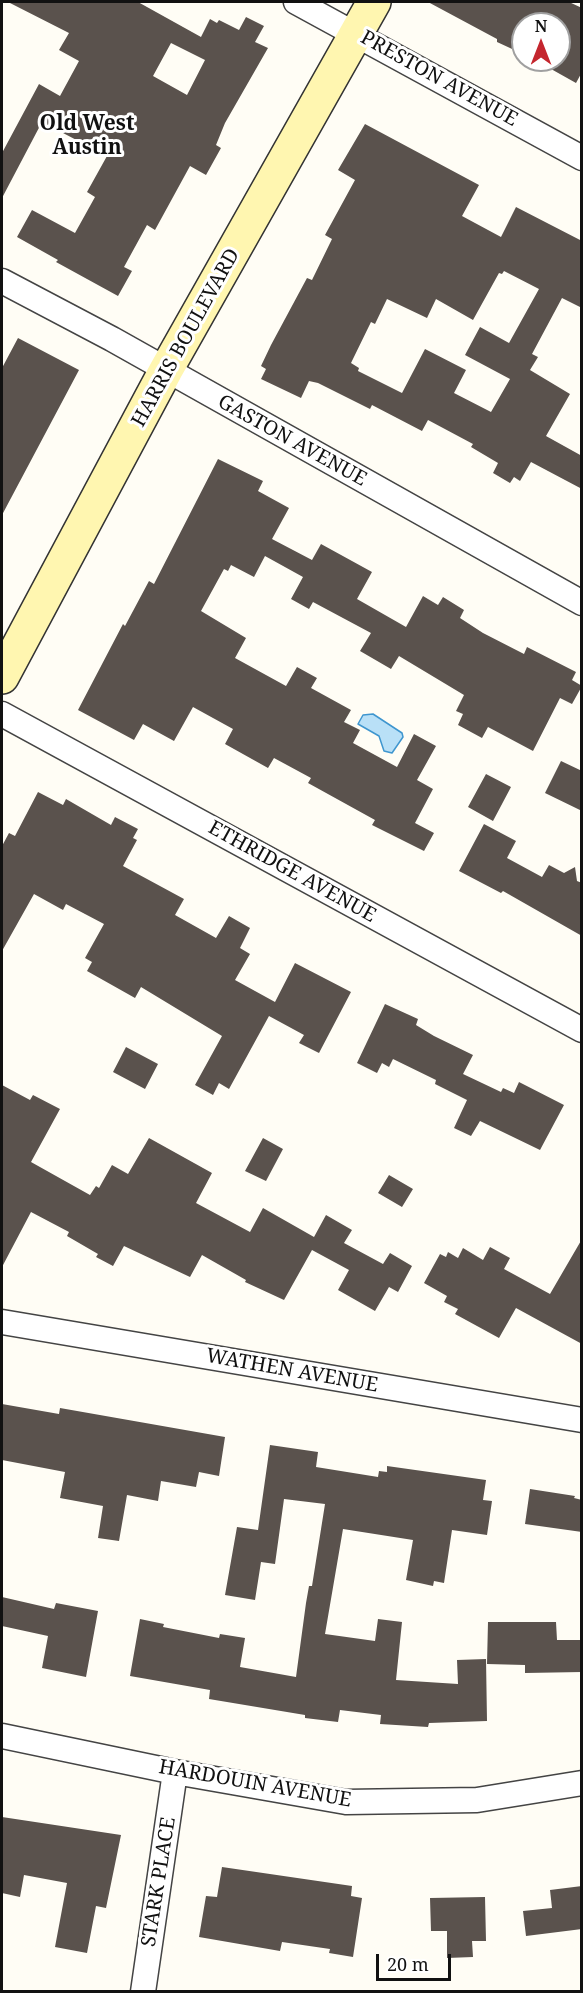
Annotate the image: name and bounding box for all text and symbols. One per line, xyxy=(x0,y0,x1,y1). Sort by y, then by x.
north arrow xyxy=(511,12,571,72)
text: N xyxy=(535,15,547,37)
street label: PRESTON AVENUE xyxy=(356,26,522,132)
district label: Old West Austin xyxy=(40,111,134,161)
street label: HARRIS BOULEVARD xyxy=(127,245,245,431)
street label: GASTON AVENUE xyxy=(213,390,371,492)
street label: ETHRIDGE AVENUE xyxy=(204,816,380,928)
street label: WATHEN AVENUE xyxy=(204,1344,380,1398)
street label: HARDOUIN AVENUE xyxy=(157,1755,353,1813)
street label: STARK PLACE xyxy=(137,1815,181,1949)
scale bar xyxy=(379,1942,454,1980)
text: 20 m xyxy=(387,1952,429,1976)

